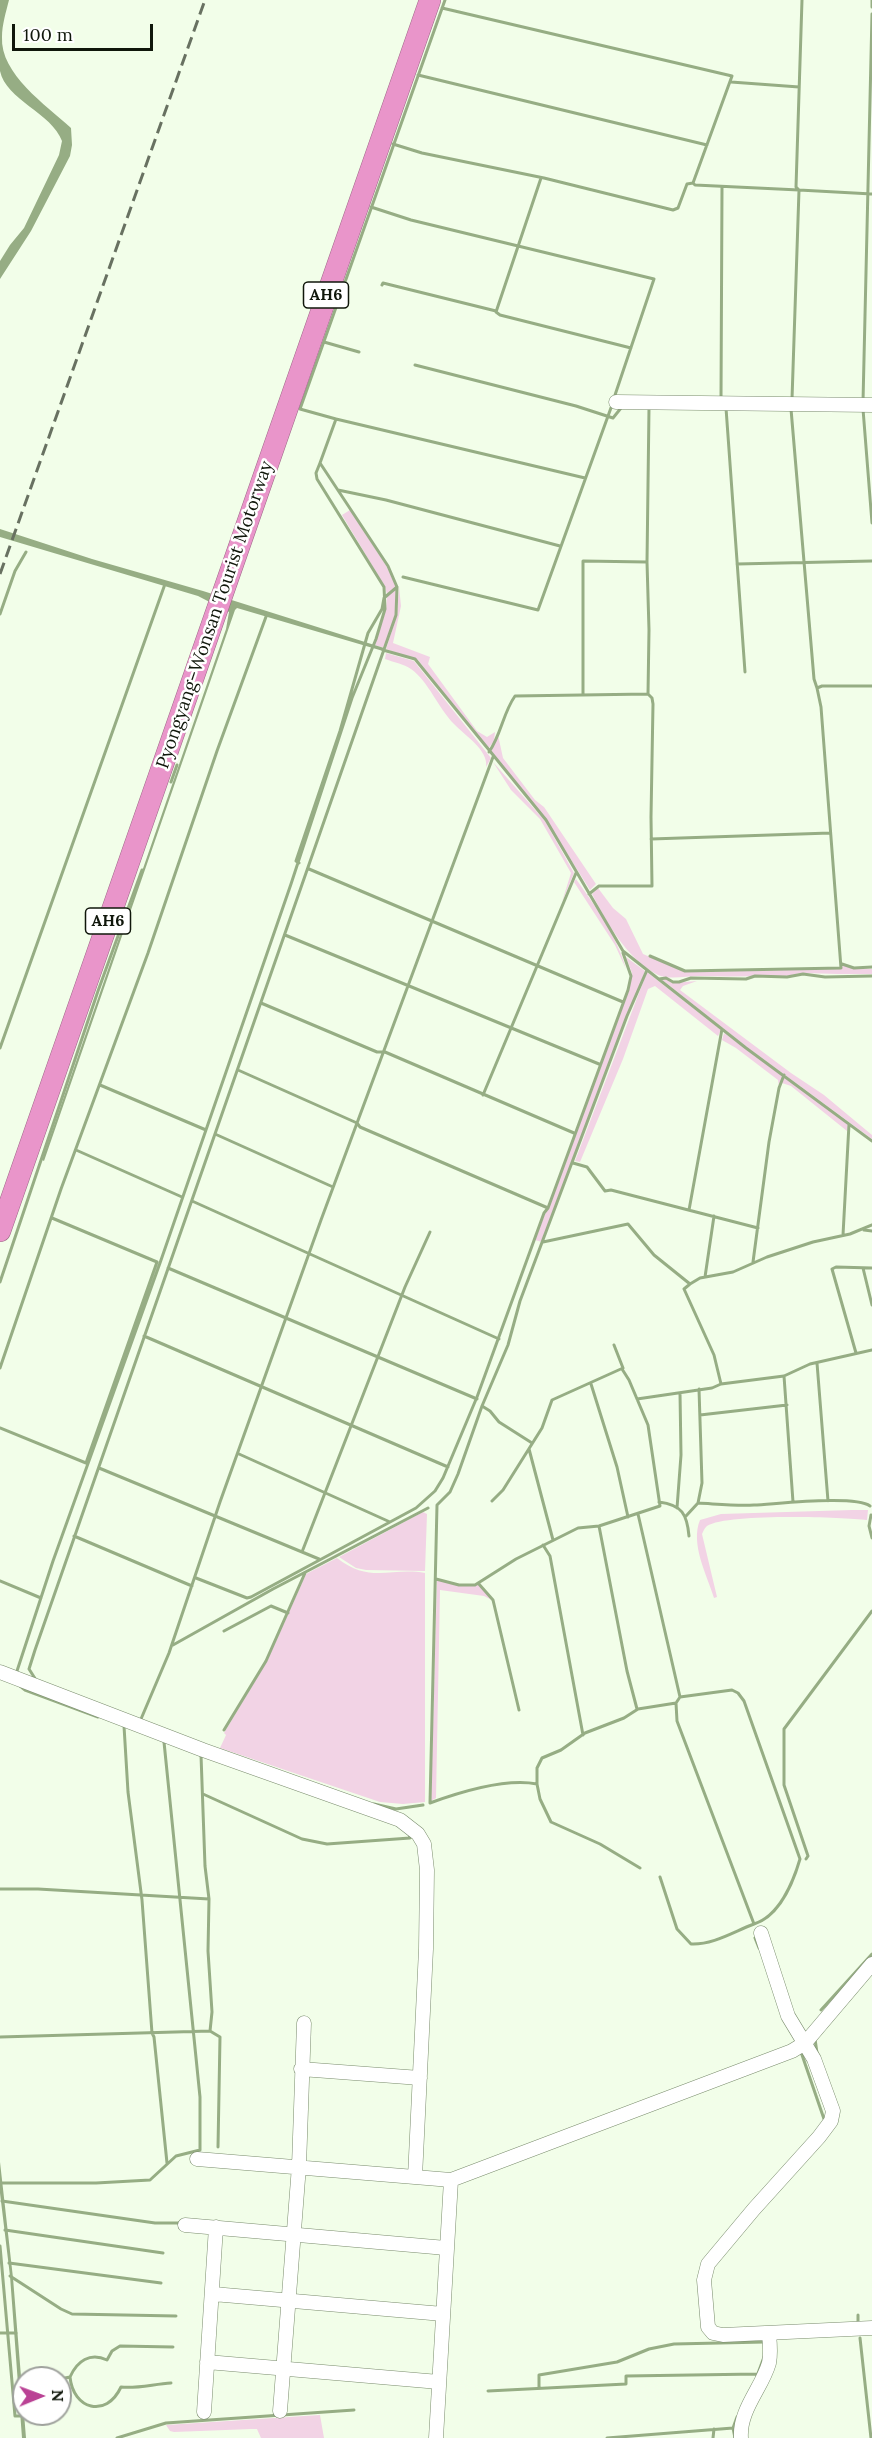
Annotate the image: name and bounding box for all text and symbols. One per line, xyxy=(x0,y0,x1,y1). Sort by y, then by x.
scale bar xyxy=(15,12,156,50)
text: 100 m xyxy=(23,23,73,46)
road number: AH6 xyxy=(304,282,348,308)
street label: Pyongyang–Wonsan Tourist Motorway xyxy=(152,458,278,772)
road number: AH6 xyxy=(86,908,130,934)
north arrow xyxy=(12,2366,72,2426)
text: N xyxy=(48,2389,68,2402)

